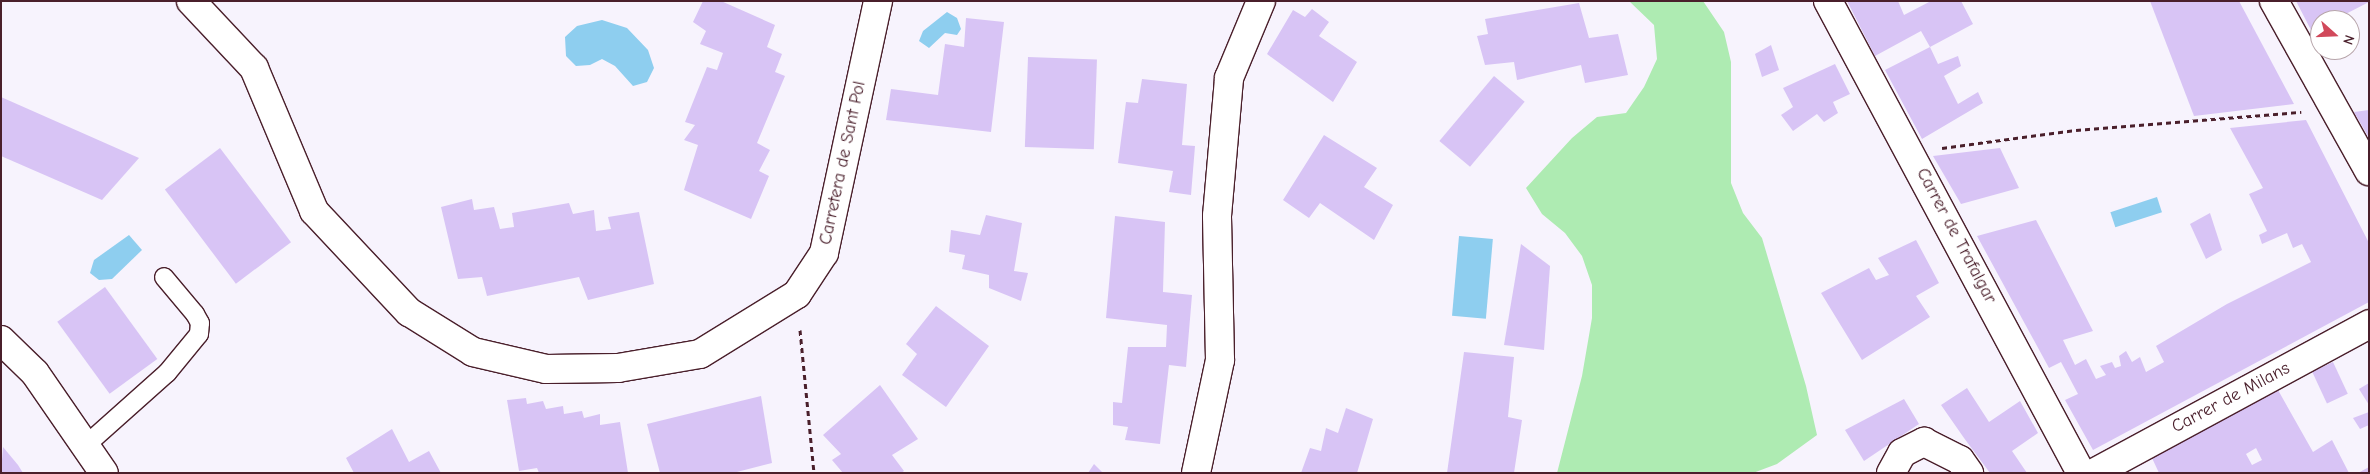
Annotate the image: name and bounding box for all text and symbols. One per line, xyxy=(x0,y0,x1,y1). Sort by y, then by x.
north arrow xyxy=(2310,10,2360,60)
text: N xyxy=(2339,33,2358,47)
street label: Carretera de Sant Pol xyxy=(815,79,871,247)
street label: Carrer de Trafalgar xyxy=(1911,165,2001,307)
street label: Carrer de Milans xyxy=(2168,358,2294,438)

